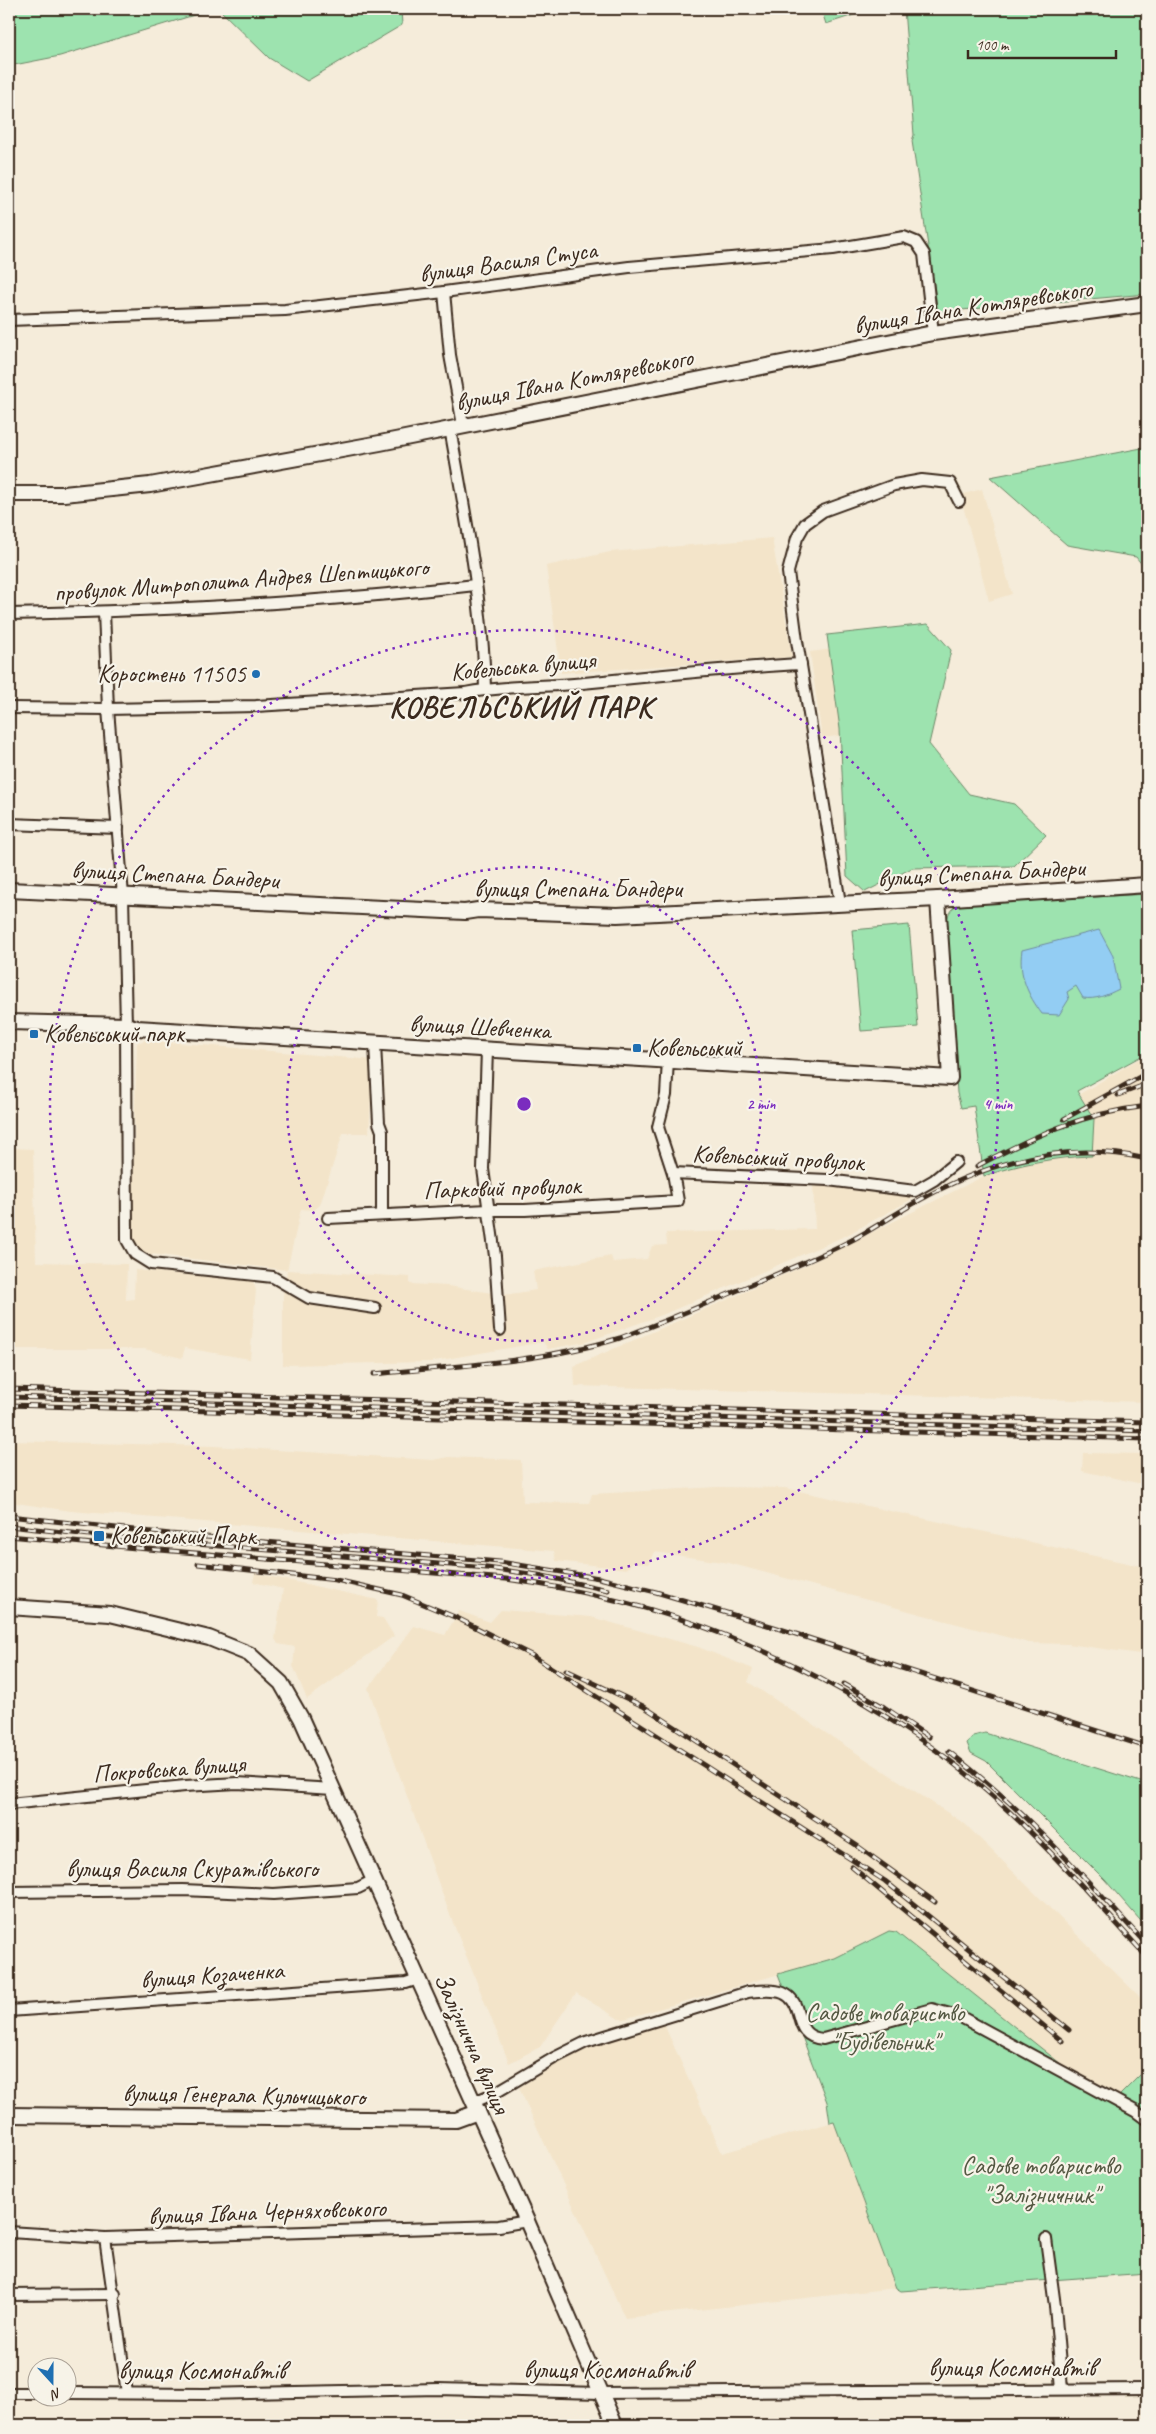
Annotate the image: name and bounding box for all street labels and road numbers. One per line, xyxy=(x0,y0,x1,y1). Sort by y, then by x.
street label: вулиця Василя Стуса xyxy=(417,233,601,290)
street label: вулиця Івана Котляревського xyxy=(851,272,1096,342)
street label: вулиця Івана Котляревського xyxy=(453,341,697,419)
street label: провулок Митрополита Андрея Шептицького xyxy=(53,551,432,609)
street label: Ковельська вулиця xyxy=(449,644,599,688)
street label: вулиця Степана Бандери xyxy=(877,851,1087,894)
street label: вулиця Степана Бандери xyxy=(71,854,281,897)
street label: вулиця Степана Бандери xyxy=(474,873,684,905)
street label: вулиця Шевченка xyxy=(409,1007,554,1047)
street label: Ковельський провулок xyxy=(691,1138,866,1179)
street label: Парковий провулок xyxy=(423,1169,583,1207)
street label: Покровська вулиця xyxy=(92,1748,248,1790)
street label: вулиця Василя Скуратівського xyxy=(66,1853,321,1885)
street label: вулиця Козаченка xyxy=(139,1954,287,1997)
street label: Залізнична вулиця xyxy=(426,1968,518,2121)
street label: вулиця Генерала Кульчицького xyxy=(122,2077,369,2113)
street label: вулиця Івана Черняховського xyxy=(148,2192,387,2232)
street label: вулиця Космонавтів xyxy=(929,2352,1102,2384)
street label: вулиця Космонавтів xyxy=(524,2354,697,2386)
street label: вулиця Космонавтів xyxy=(119,2355,292,2387)

